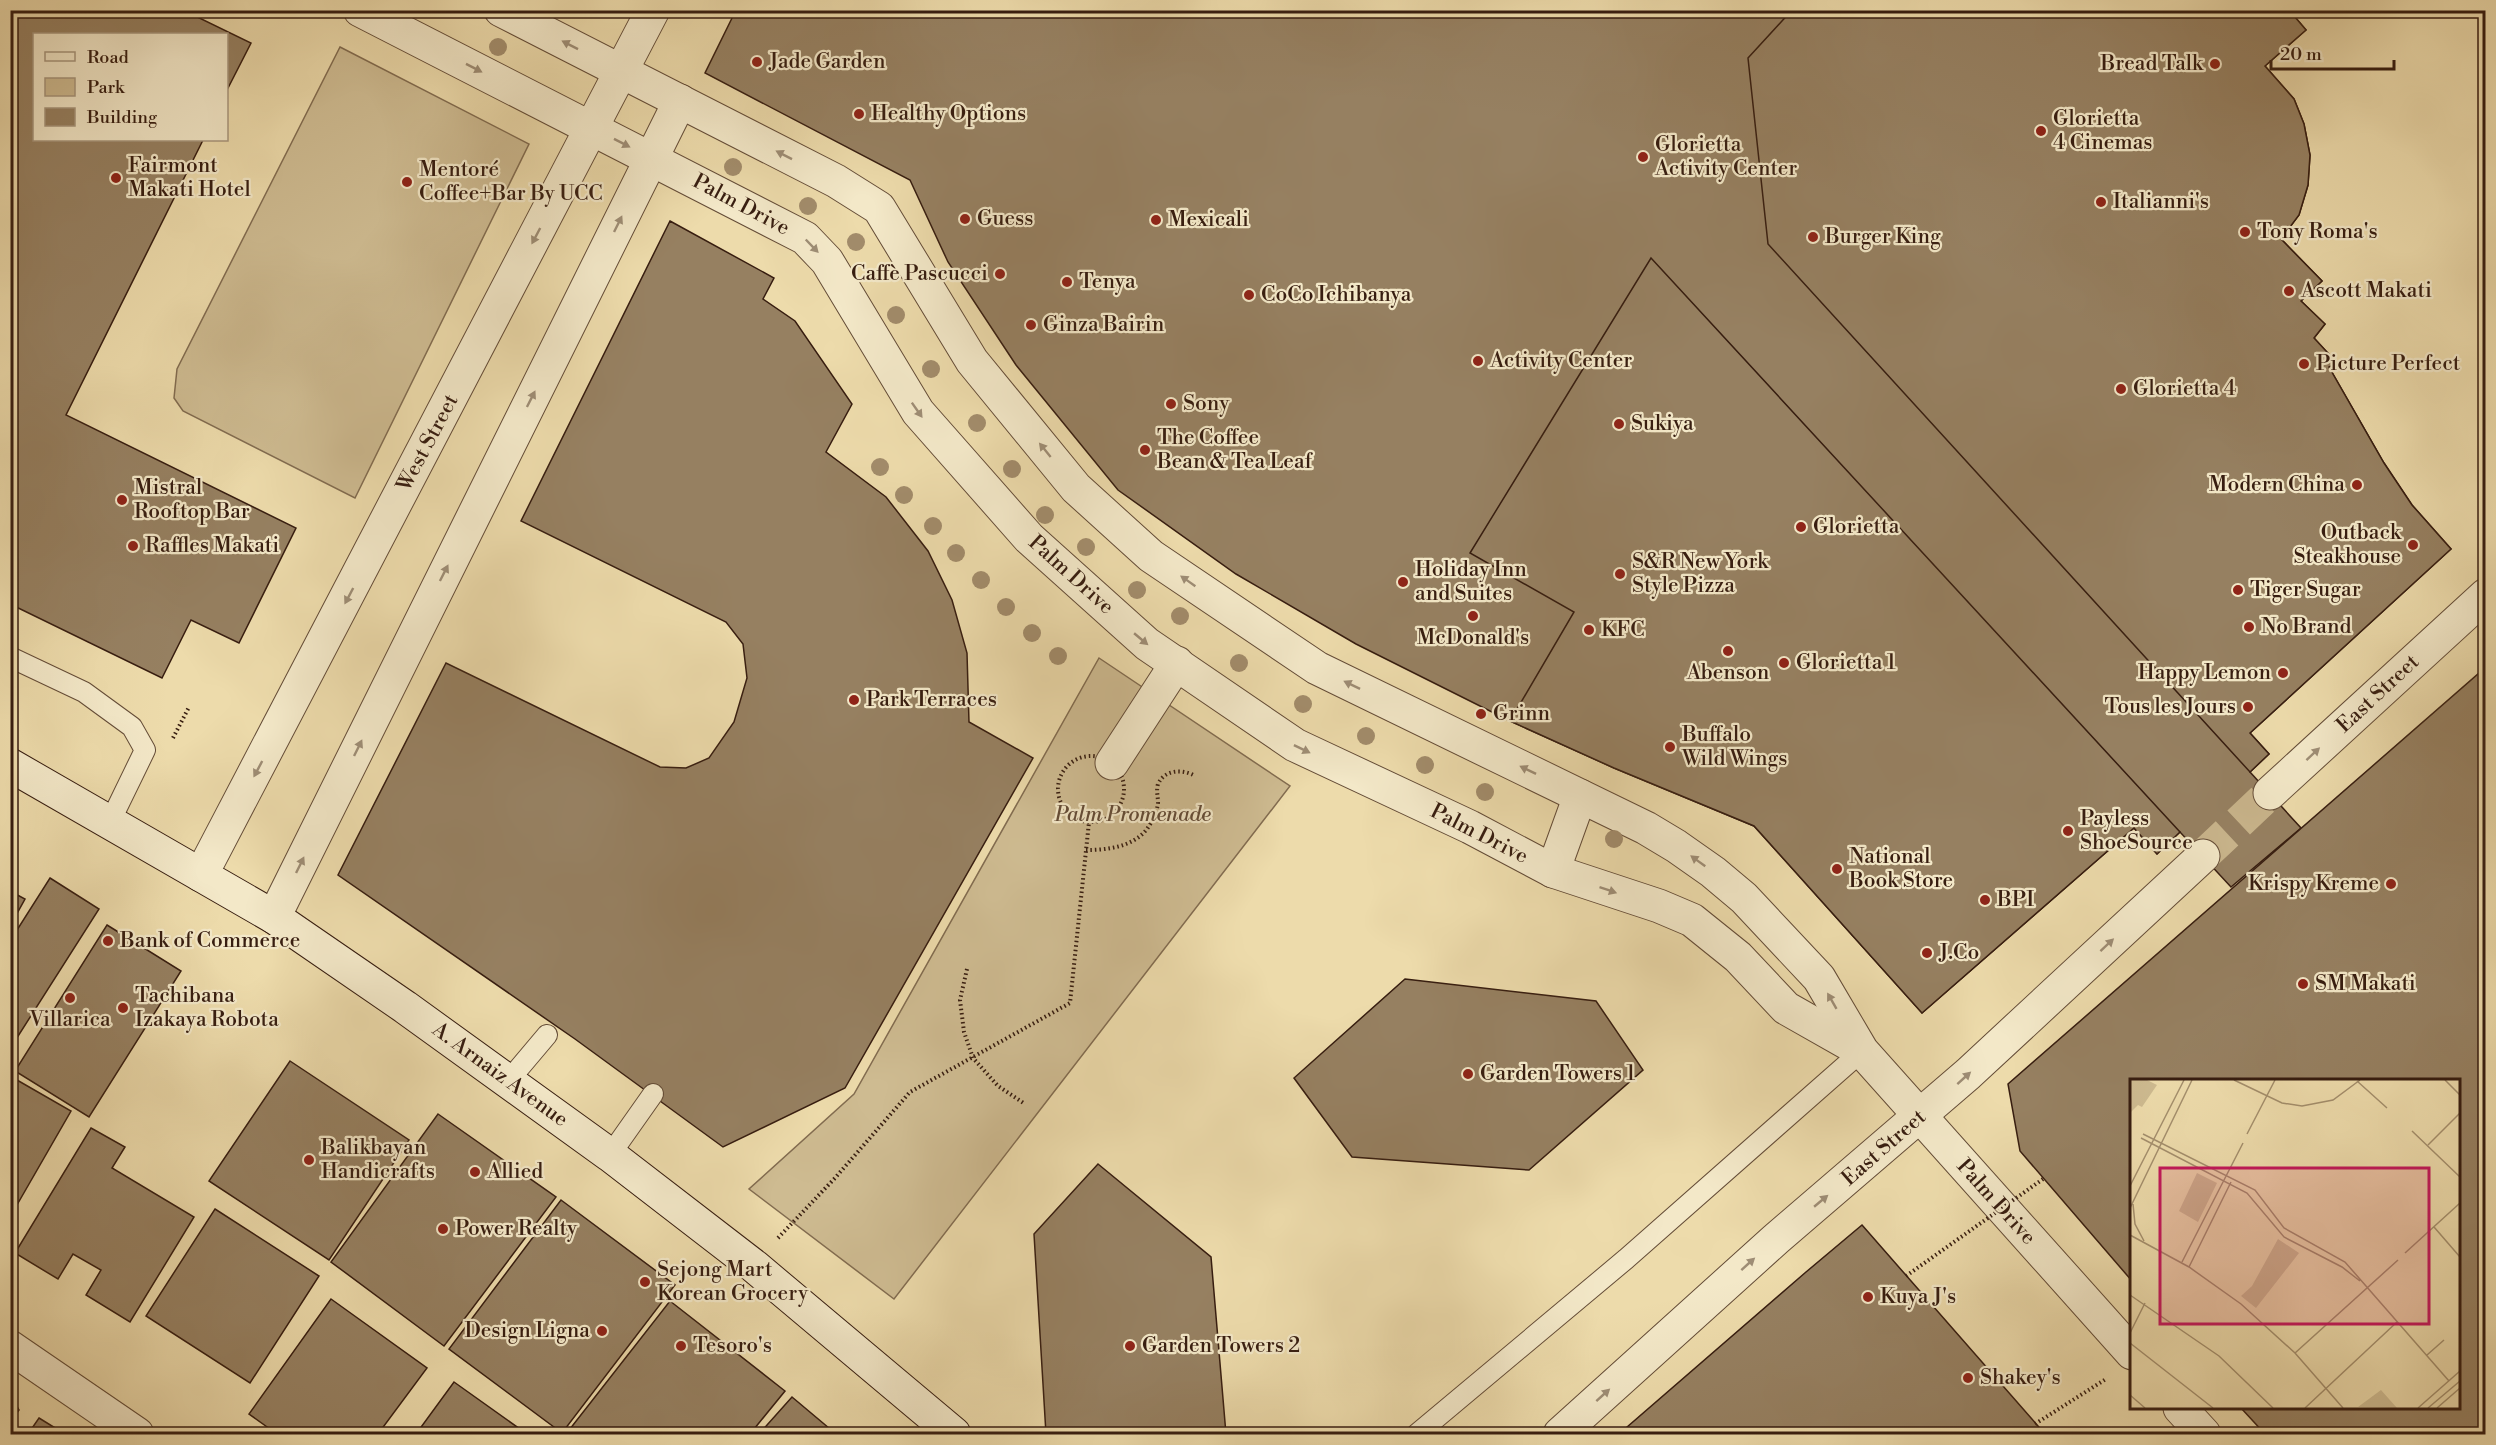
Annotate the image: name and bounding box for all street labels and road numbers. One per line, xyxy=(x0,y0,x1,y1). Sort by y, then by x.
street label: Palm Drive xyxy=(688,169,794,241)
street label: West Street xyxy=(391,389,465,497)
street label: Palm Drive xyxy=(1023,530,1119,620)
street label: East Street xyxy=(2331,649,2425,739)
street label: Palm Drive xyxy=(1426,798,1532,870)
street label: A. Arnaiz Avenue xyxy=(426,1016,573,1133)
street label: East Street xyxy=(1836,1104,1932,1192)
street label: Palm Drive xyxy=(1951,1154,2041,1250)

